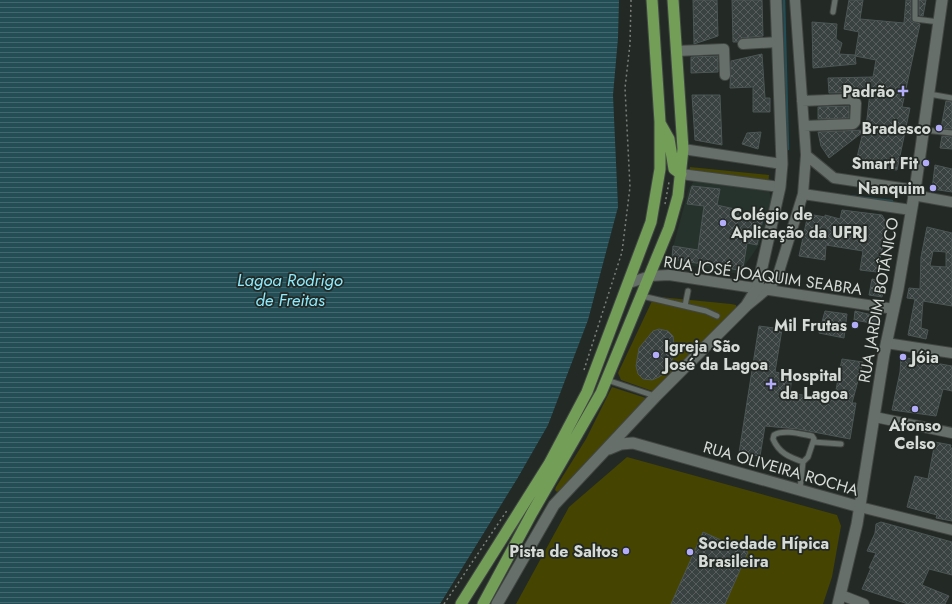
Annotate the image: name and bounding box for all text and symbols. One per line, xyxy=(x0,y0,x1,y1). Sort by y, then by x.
place label: Padrão xyxy=(842,80,895,103)
marker: Padrão xyxy=(898,86,908,96)
place label: Bradesco xyxy=(861,117,931,140)
marker: Bradesco xyxy=(934,123,944,133)
place label: Smart Fit xyxy=(851,152,919,175)
marker: Smart Fit xyxy=(921,158,931,168)
place label: Nanquim xyxy=(858,177,925,200)
marker: Nanquim xyxy=(928,183,938,193)
place label: Colégio de Aplicação da UFRJ xyxy=(730,203,868,244)
street label: RUA JARDIM BOTÂNICO xyxy=(853,216,904,385)
marker: Colégio de Aplicação da UFRJ xyxy=(718,218,728,228)
street label: RUA JOSÉ JOAQUIM SEABRA xyxy=(662,250,864,301)
water label: Lagoa Rodrigo de Freitas xyxy=(237,268,343,312)
place label: Mil Frutas xyxy=(774,314,847,337)
marker: Mil Frutas xyxy=(850,320,860,330)
place label: Igreja São José da Lagoa xyxy=(661,335,768,376)
place label: Jóia xyxy=(908,346,939,369)
marker: Igreja São José da Lagoa xyxy=(651,350,661,360)
marker: Jóia xyxy=(898,352,908,362)
place label: Hospital da Lagoa xyxy=(780,364,848,405)
marker: Hospital da Lagoa xyxy=(765,378,777,390)
marker: Afonso Celso xyxy=(910,404,920,414)
place label: Afonso Celso xyxy=(888,414,941,455)
street label: RUA OLIVEIRA ROCHA xyxy=(701,435,861,502)
place label: Sociedade Hípica Brasileira xyxy=(698,532,829,573)
place label: Pista de Saltos xyxy=(509,540,618,563)
marker: Pista de Saltos xyxy=(621,546,631,556)
marker: Sociedade Hípica Brasileira xyxy=(685,547,695,557)

